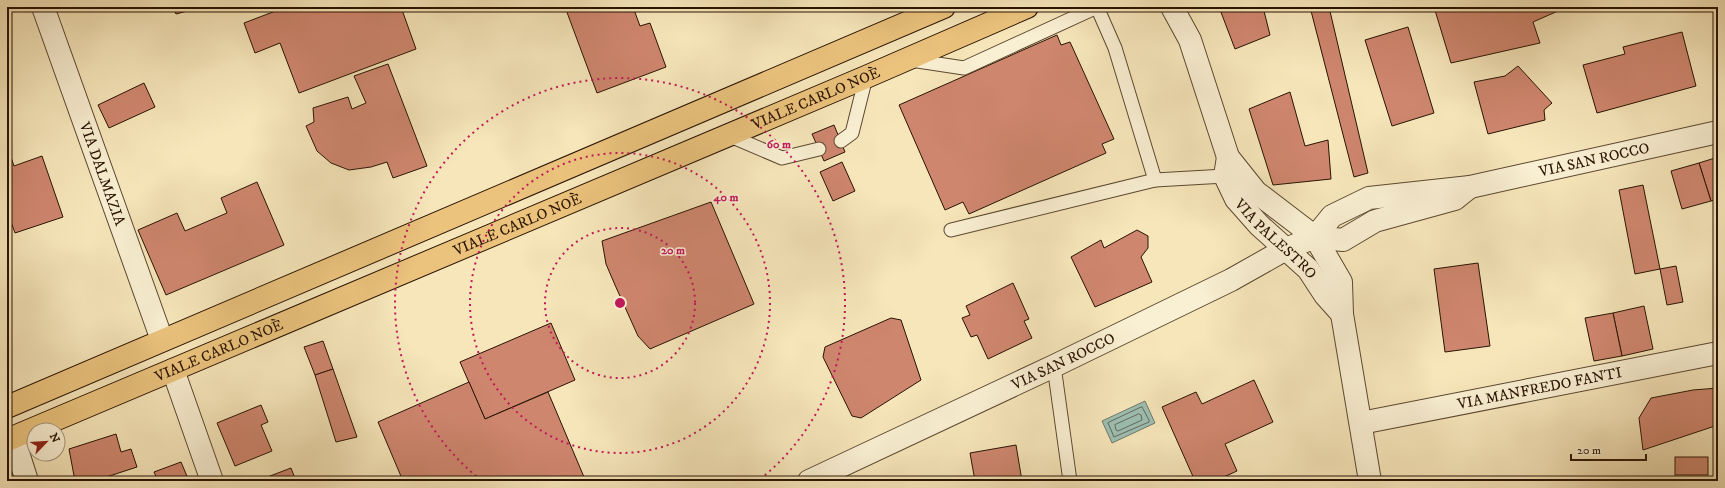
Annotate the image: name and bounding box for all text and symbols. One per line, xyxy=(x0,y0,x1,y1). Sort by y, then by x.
street label: VIALE CARLO NOÈ xyxy=(748,63,883,134)
street label: VIA DALMAZIA xyxy=(75,118,130,228)
text: 60 m xyxy=(767,137,791,152)
street label: VIA SAN ROCCO xyxy=(1536,138,1651,181)
street label: VIALE CARLO NOÈ xyxy=(449,189,585,260)
text: 40 m xyxy=(713,190,738,205)
street label: VIA PALESTRO xyxy=(1230,194,1321,282)
text: 20 m xyxy=(661,243,685,258)
centre of rings xyxy=(613,296,627,310)
street label: VIALE CARLO NOÈ xyxy=(151,315,286,386)
street label: VIA SAN ROCCO xyxy=(1007,328,1118,395)
street label: VIA MANFREDO FANTI xyxy=(1455,363,1623,414)
north arrow xyxy=(26,422,66,462)
text: N xyxy=(46,431,62,445)
scale bar xyxy=(1571,436,1646,462)
text: 20 m xyxy=(1577,443,1601,458)

